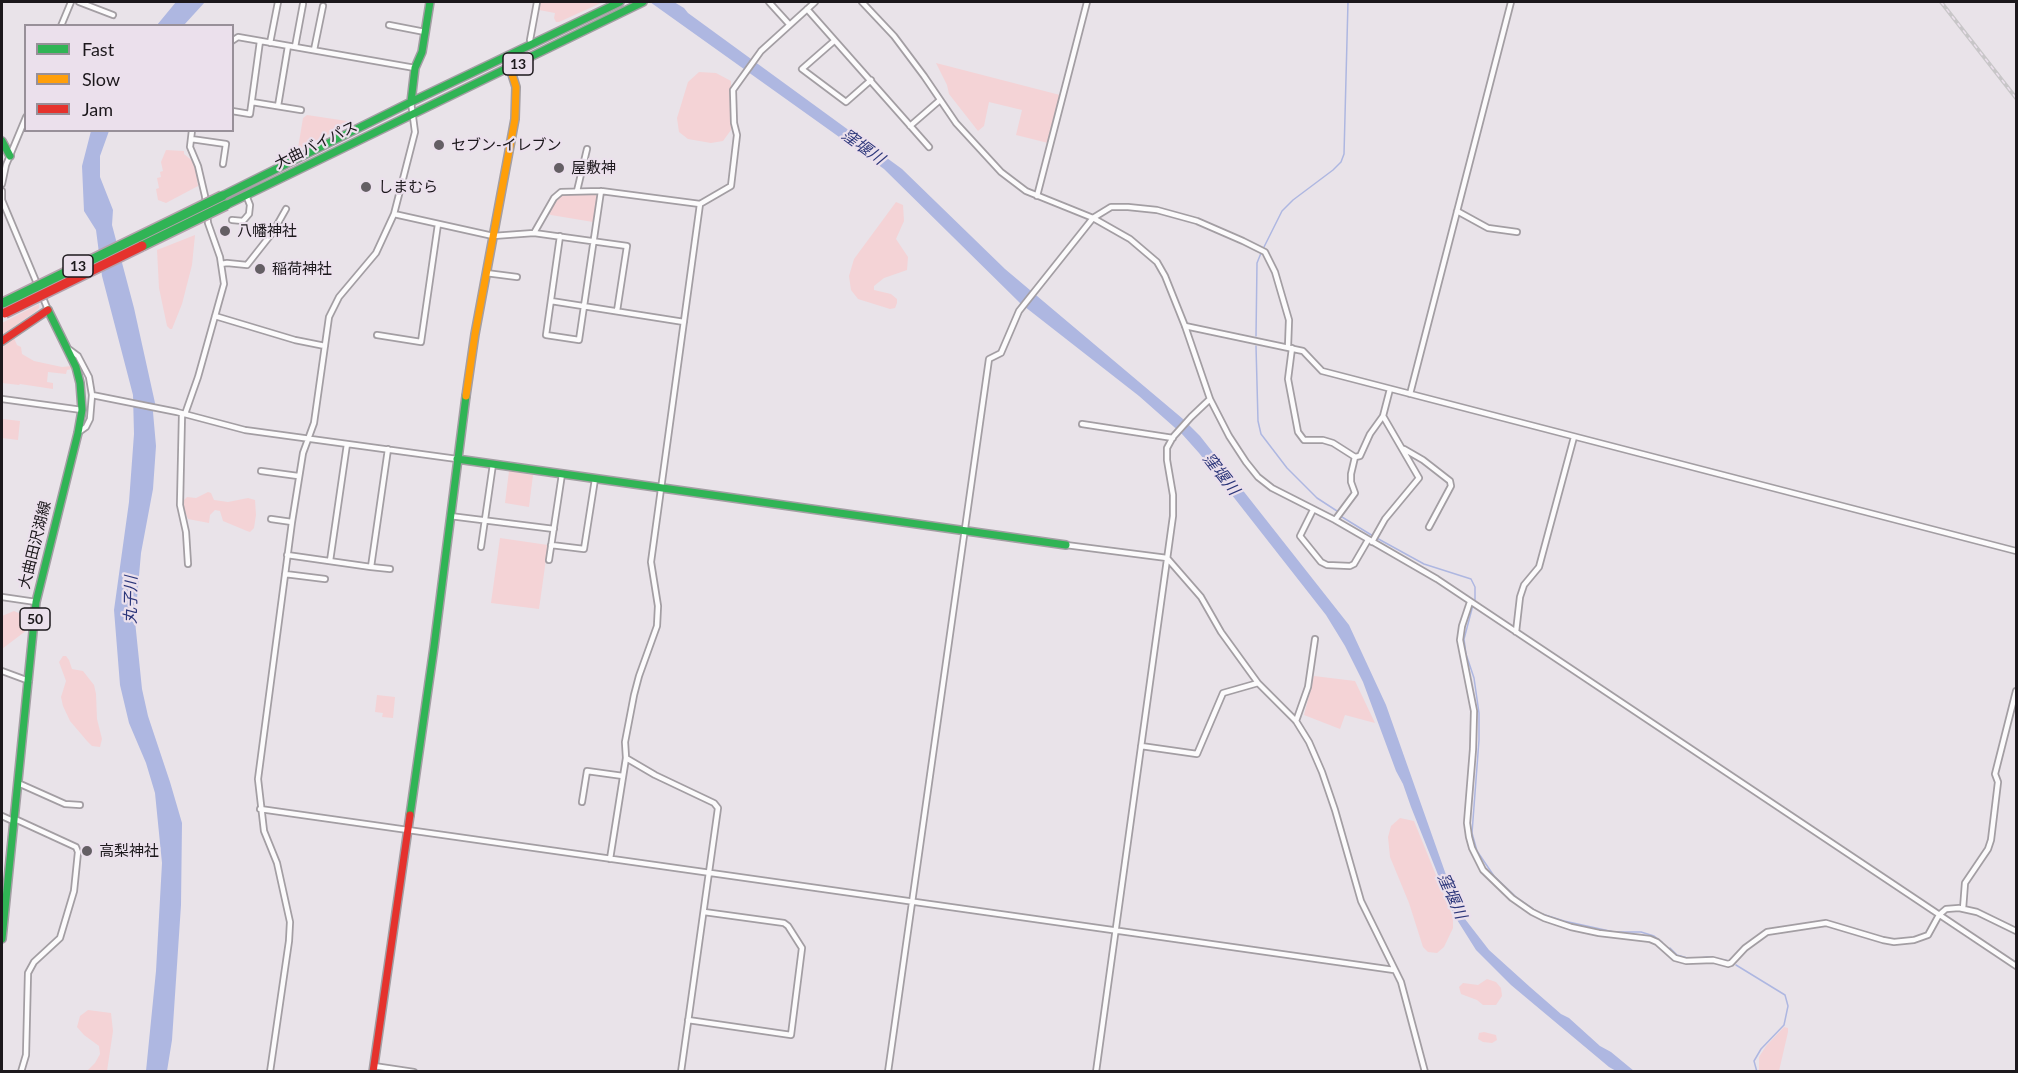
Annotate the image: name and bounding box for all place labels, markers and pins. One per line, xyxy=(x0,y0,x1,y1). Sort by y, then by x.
place label: セブン-イレブン xyxy=(451,136,562,154)
marker: セブン-イレブン xyxy=(432,138,446,152)
place label: 屋敷神 xyxy=(571,159,616,177)
marker: 屋敷神 xyxy=(552,161,566,175)
place label: しまむら xyxy=(378,178,438,196)
marker: しまむら xyxy=(359,180,373,194)
place label: 八幡神社 xyxy=(237,222,297,240)
marker: 八幡神社 xyxy=(218,224,232,238)
place label: 稲荷神社 xyxy=(272,260,332,278)
marker: 稲荷神社 xyxy=(253,262,267,276)
place label: 高梨神社 xyxy=(99,842,159,860)
marker: 高梨神社 xyxy=(80,844,94,858)

